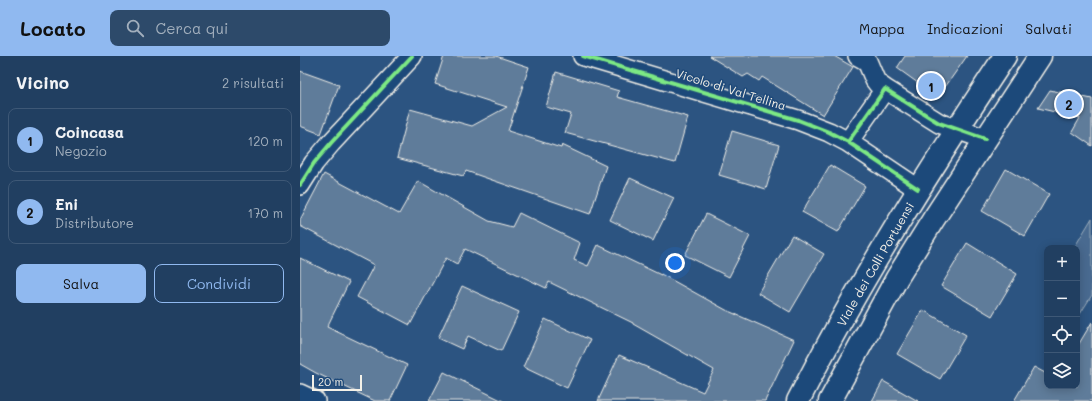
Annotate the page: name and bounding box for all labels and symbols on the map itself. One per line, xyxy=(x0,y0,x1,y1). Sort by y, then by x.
street label: Vicolo di Val Tellina xyxy=(674,65,788,113)
pin: 1 xyxy=(918,71,944,101)
pin: 2 xyxy=(1056,89,1082,119)
street label: Viale dei Colli Portuensi xyxy=(833,199,917,329)
your location xyxy=(665,253,685,273)
scale bar xyxy=(312,373,362,392)

